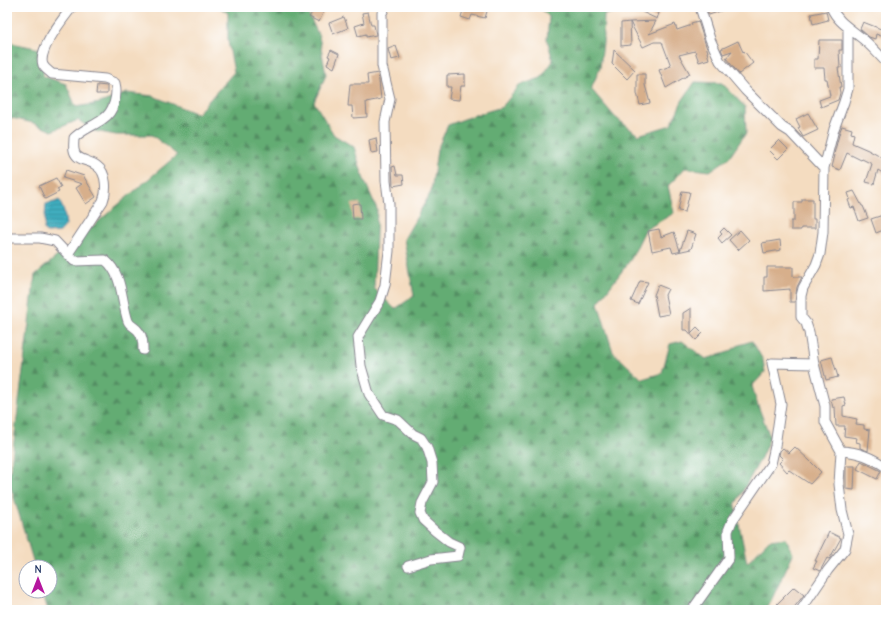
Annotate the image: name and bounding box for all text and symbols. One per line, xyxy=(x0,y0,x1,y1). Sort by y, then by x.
north arrow xyxy=(18,559,58,599)
text: N xyxy=(34,563,42,576)

